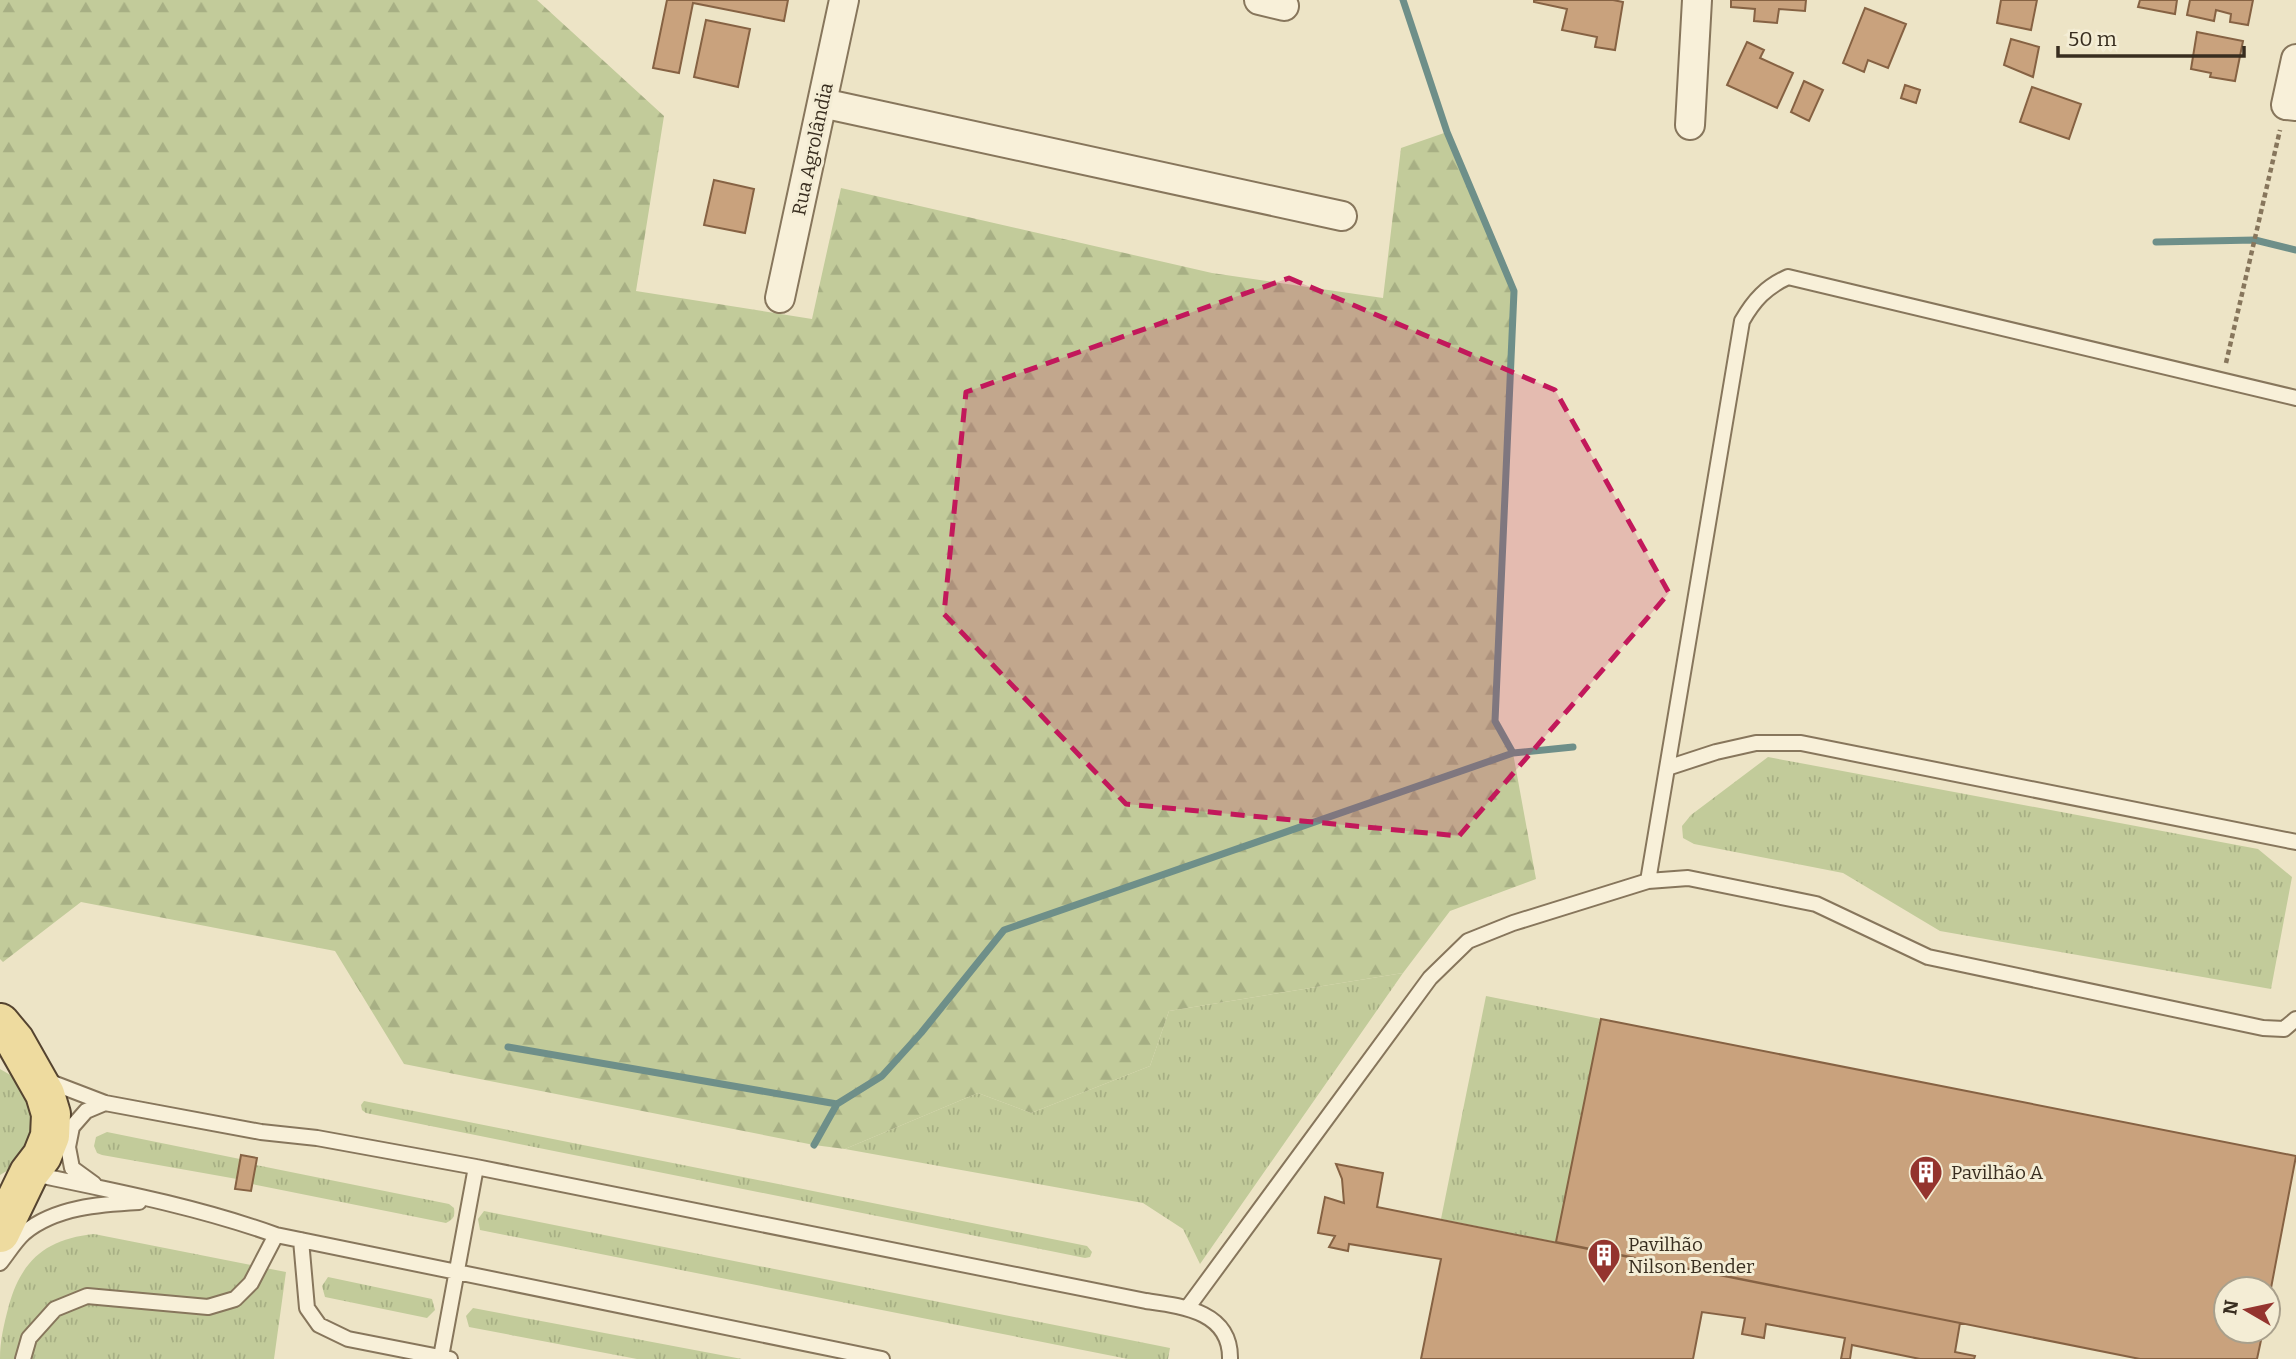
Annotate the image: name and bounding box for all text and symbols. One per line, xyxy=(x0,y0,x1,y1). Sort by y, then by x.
scale bar xyxy=(2058,14,2244,58)
text: 50 m xyxy=(2068,26,2117,52)
street label: Rua Agrolândia xyxy=(787,80,838,218)
building icon: Pavilhão A xyxy=(1907,1153,1945,1202)
place label: Pavilhão A xyxy=(1951,1161,2044,1184)
place label: Pavilhão Nilson Bender xyxy=(1628,1233,1755,1278)
building icon: Pavilhão Nilson Bender xyxy=(1585,1236,1623,1285)
north arrow xyxy=(2212,1275,2282,1345)
text: N xyxy=(2218,1298,2243,1316)

